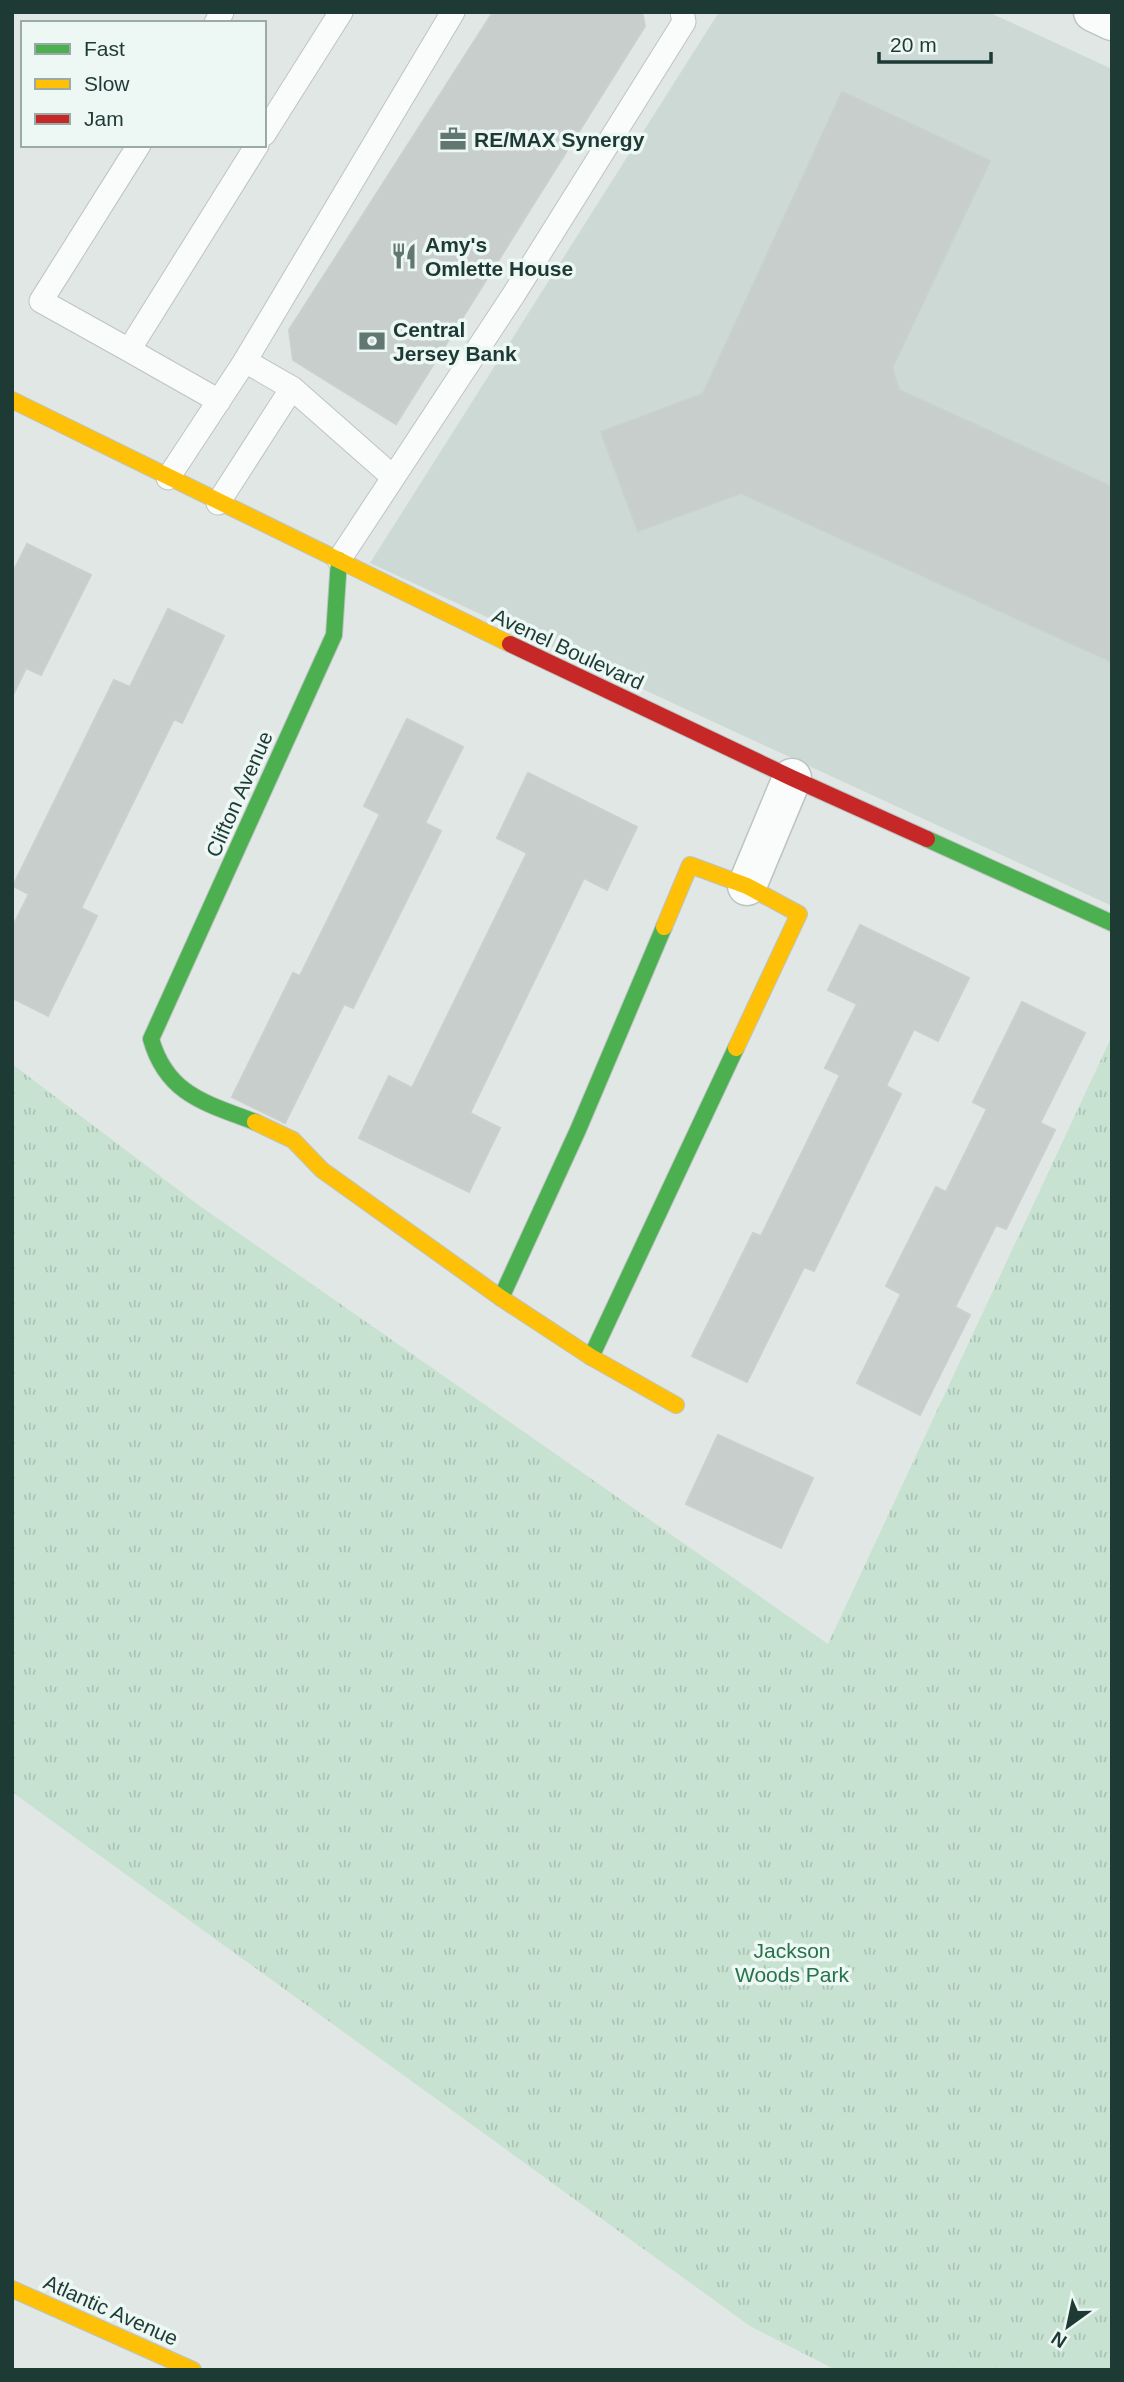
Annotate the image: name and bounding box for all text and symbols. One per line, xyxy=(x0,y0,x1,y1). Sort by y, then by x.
legend xyxy=(21,21,266,147)
scale bar xyxy=(879,21,991,65)
text: 20 m xyxy=(890,33,937,56)
text: Fast xyxy=(84,37,125,60)
text: Slow xyxy=(84,72,130,95)
text: Jam xyxy=(84,107,124,130)
office icon: RE/MAX Synergy xyxy=(438,124,468,154)
place label: RE/MAX Synergy xyxy=(474,128,645,151)
place label: Amy's Omlette House xyxy=(425,233,573,280)
restaurant icon: Amy's Omlette House xyxy=(389,241,419,271)
place label: Central Jersey Bank xyxy=(393,318,517,365)
bank icon: Central Jersey Bank xyxy=(357,326,387,356)
street label: Avenel Boulevard xyxy=(489,604,647,694)
street label: Clifton Avenue xyxy=(201,728,277,860)
park label: Jackson Woods Park xyxy=(735,1939,849,1986)
street label: Atlantic Avenue xyxy=(40,2270,182,2350)
north arrow xyxy=(1033,2291,1103,2361)
text: N xyxy=(1048,2327,1070,2352)

